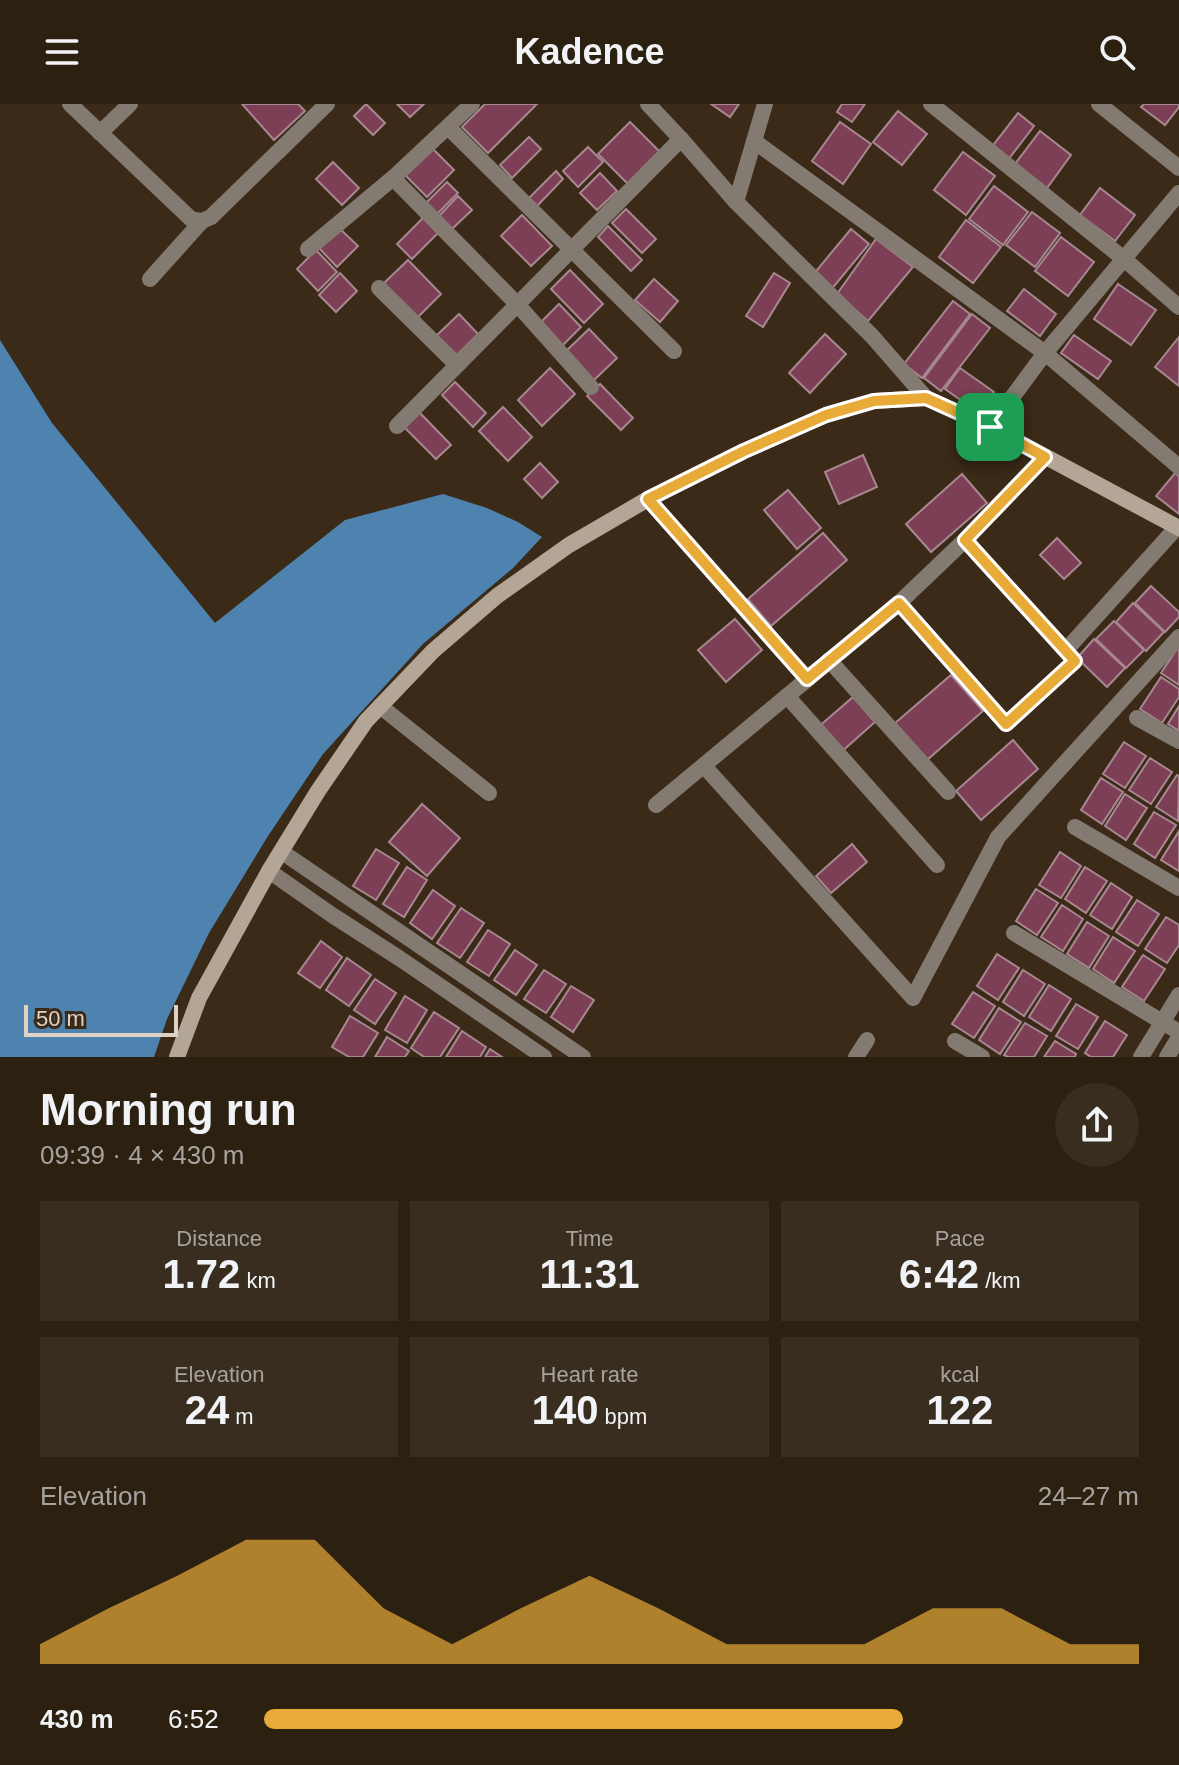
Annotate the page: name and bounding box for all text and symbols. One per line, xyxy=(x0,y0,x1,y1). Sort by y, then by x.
icon: menu xyxy=(40,30,84,74)
icon: search xyxy=(1095,30,1139,74)
text: Kadence xyxy=(514,31,665,72)
pin xyxy=(956,393,1024,461)
icon: arrive xyxy=(968,405,1012,449)
scale bar xyxy=(24,1001,178,1037)
text: 50 m xyxy=(36,1006,85,1031)
button: share xyxy=(1055,1083,1139,1167)
text: Morning run xyxy=(40,1085,297,1134)
text: 09:39 · 4 × 430 m xyxy=(40,1140,245,1170)
text: Distance xyxy=(176,1226,262,1251)
text: Time xyxy=(565,1226,614,1251)
text: Pace xyxy=(935,1226,985,1251)
text: 1.72 xyxy=(163,1252,240,1296)
text: 11:31 xyxy=(539,1252,640,1296)
text: 6:42 xyxy=(899,1252,979,1296)
text: km xyxy=(240,1268,276,1293)
text: /km xyxy=(979,1268,1021,1293)
text: Elevation xyxy=(174,1362,264,1387)
text: Heart rate xyxy=(541,1362,638,1387)
text: kcal xyxy=(940,1362,979,1387)
text: 24 xyxy=(185,1388,229,1432)
text: 140 xyxy=(532,1388,598,1432)
text: 122 xyxy=(926,1388,993,1432)
text: m xyxy=(229,1404,254,1429)
text: bpm xyxy=(598,1404,647,1429)
text: Elevation xyxy=(40,1481,147,1511)
text: 24–27 m xyxy=(1038,1481,1139,1511)
text: 430 m xyxy=(40,1704,114,1734)
text: 6:52 xyxy=(168,1704,219,1734)

